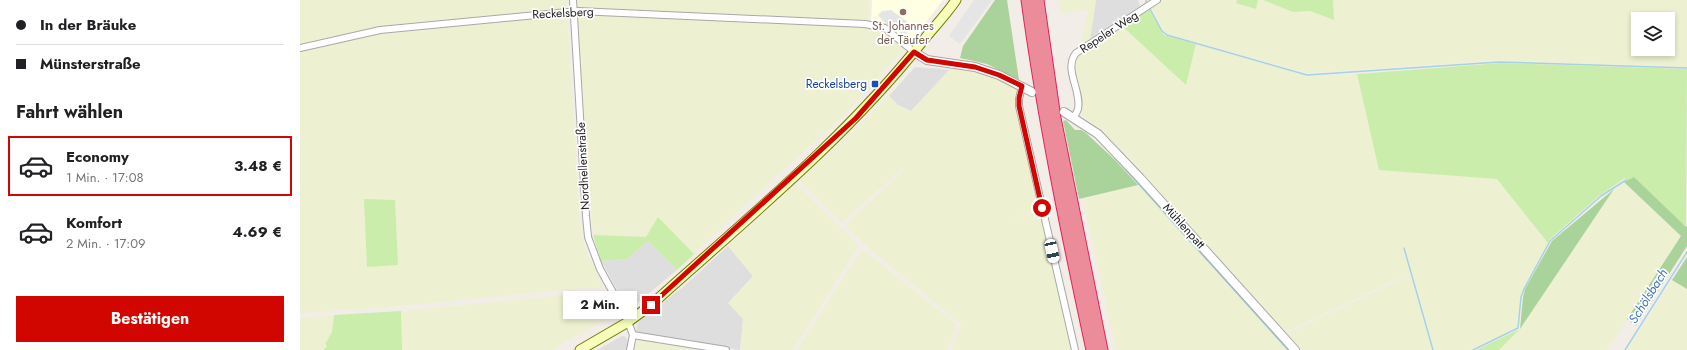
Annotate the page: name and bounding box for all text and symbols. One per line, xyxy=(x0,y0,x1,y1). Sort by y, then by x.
street label: Reckelsberg xyxy=(532,2,594,24)
street label: Repeler Weg xyxy=(1076,6,1142,58)
marker: St. Johannes der Täufer xyxy=(898,7,908,17)
map controls xyxy=(1631,12,1675,56)
button: layers xyxy=(1631,12,1675,56)
text: In der Bräuke xyxy=(40,14,136,36)
place label: St. Johannes der Täufer xyxy=(872,17,934,49)
text: Münsterstraße xyxy=(40,53,141,75)
place label: Reckelsberg xyxy=(806,75,867,93)
marker: Reckelsberg xyxy=(870,79,880,89)
text: Fahrt wählen xyxy=(16,99,123,125)
street label: Nordhellenstraße xyxy=(572,122,594,210)
text: Economy xyxy=(66,146,129,168)
icon: car xyxy=(18,148,54,184)
text: 3.48 € xyxy=(234,155,282,177)
text: 1 Min. · 17:08 xyxy=(66,168,144,187)
route start xyxy=(1033,199,1051,217)
street label: Mühlenpatt xyxy=(1159,199,1209,253)
text: Komfort xyxy=(66,212,122,234)
icon: car xyxy=(18,214,54,250)
text: 4.69 € xyxy=(232,221,282,243)
text: 2 Min. · 17:09 xyxy=(66,234,146,253)
car xyxy=(1044,238,1060,264)
water label: Schölsbach xyxy=(1624,265,1673,327)
callout: 2 Min. xyxy=(563,291,637,319)
text: 2 Min. xyxy=(580,295,620,314)
button: Bestätigen xyxy=(16,296,284,342)
route end xyxy=(642,296,660,314)

